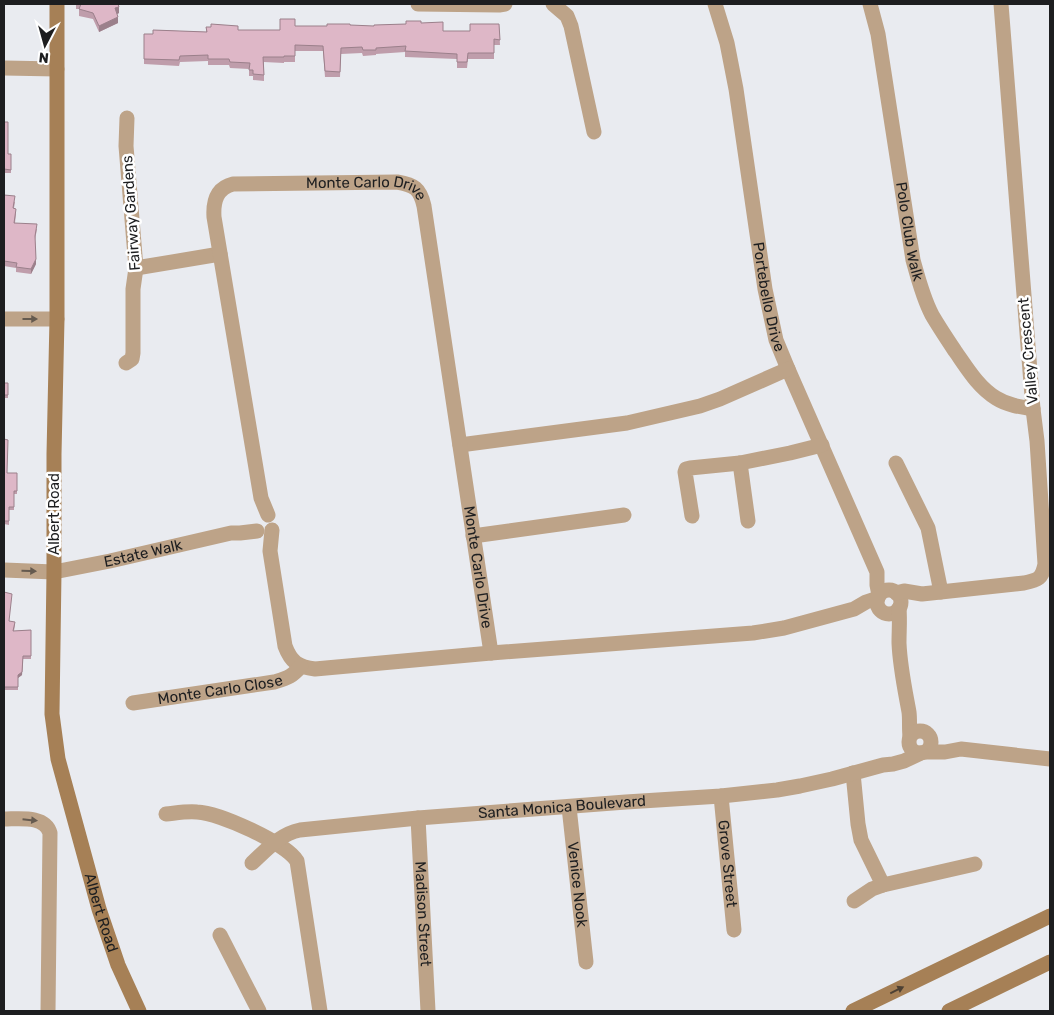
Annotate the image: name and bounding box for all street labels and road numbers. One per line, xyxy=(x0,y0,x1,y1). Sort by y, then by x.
street label: Fairway Gardens xyxy=(118,154,144,271)
street label: Monte Carlo Drive xyxy=(306,173,431,203)
street label: Polo Club Walk xyxy=(892,181,927,283)
street label: Portebello Drive xyxy=(749,241,789,354)
street label: Valley Crescent xyxy=(1014,297,1042,405)
street label: Albert Road xyxy=(45,473,63,555)
street label: Monte Carlo Drive xyxy=(460,505,496,630)
street label: Estate Walk xyxy=(102,536,184,571)
street label: Monte Carlo Close xyxy=(157,671,285,708)
street label: Santa Monica Boulevard xyxy=(477,792,646,822)
street label: Grove Street xyxy=(714,819,741,908)
street label: Venice Nook xyxy=(564,841,591,929)
street label: Madison Street xyxy=(411,861,435,967)
street label: Albert Road xyxy=(81,871,122,955)

